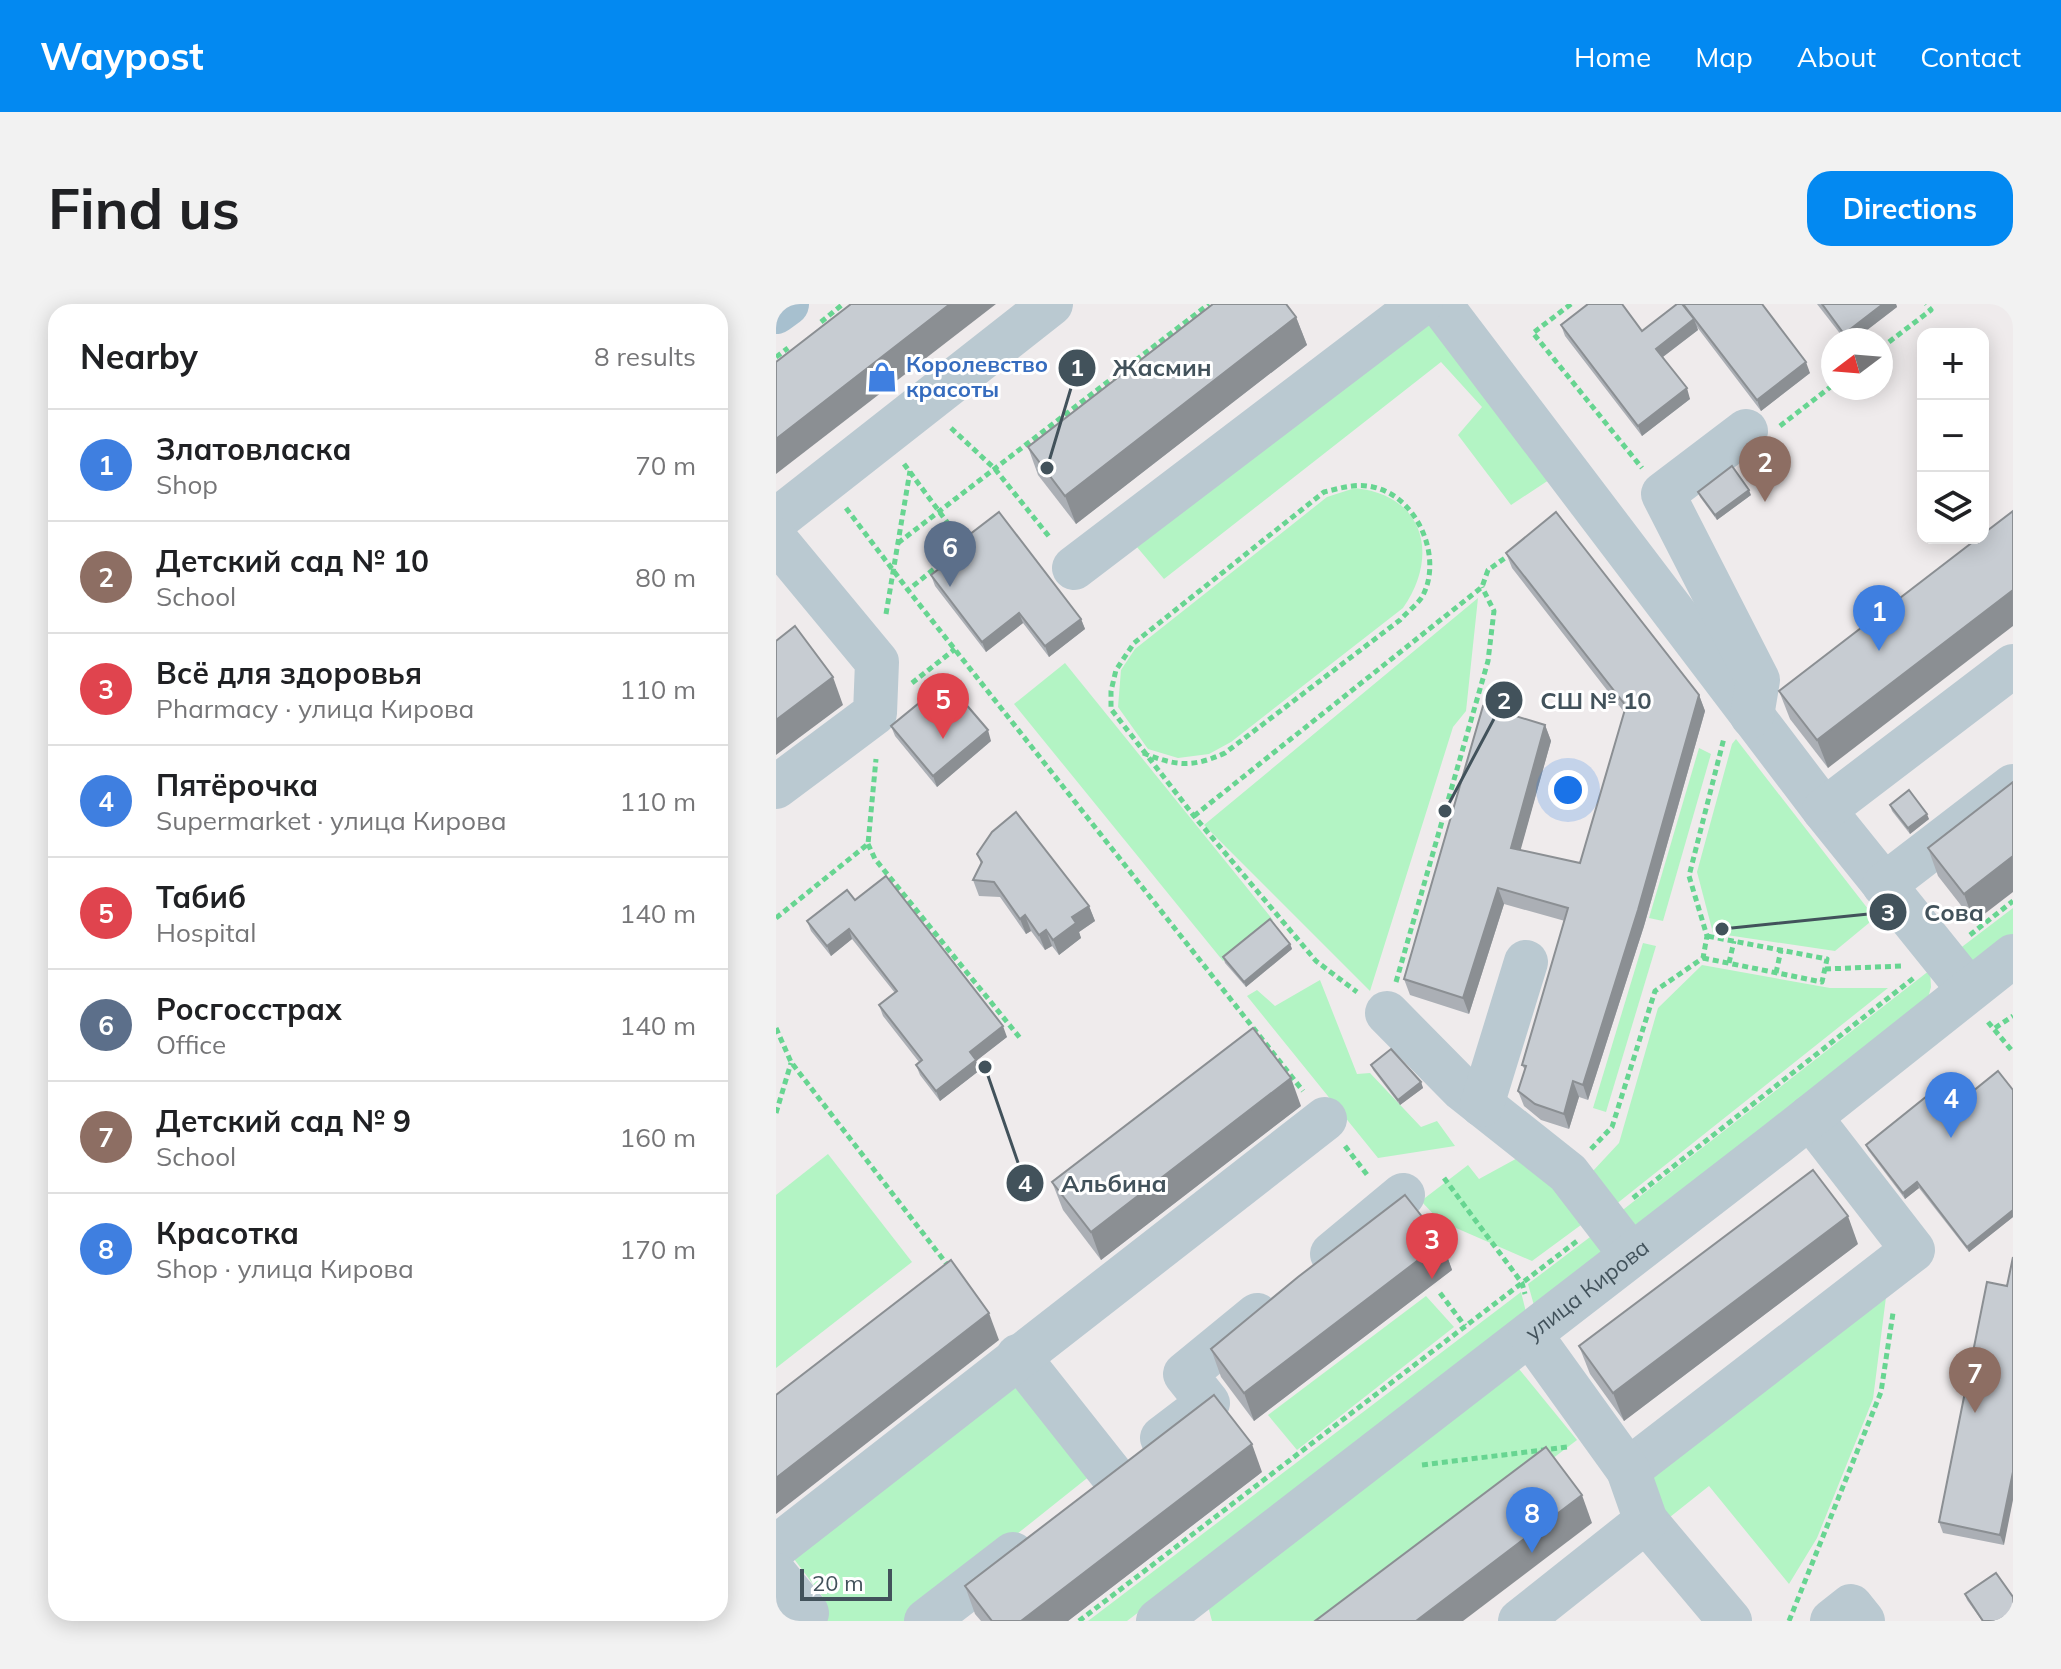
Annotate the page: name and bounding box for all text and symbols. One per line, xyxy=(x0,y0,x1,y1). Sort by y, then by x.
text: Waypost xyxy=(40,32,204,80)
text: Home xyxy=(1574,39,1651,74)
text: Map xyxy=(1695,39,1753,74)
text: About xyxy=(1797,39,1876,74)
text: Contact xyxy=(1920,39,2021,74)
button: Directions xyxy=(1807,171,2013,246)
text: Find us xyxy=(48,173,240,243)
north arrow xyxy=(1821,328,1893,400)
map controls xyxy=(1917,328,1989,544)
button: + xyxy=(1917,328,1989,400)
text: Nearby xyxy=(80,335,198,378)
text: 8 results xyxy=(594,340,696,373)
callout: Жасмин xyxy=(1057,344,1228,392)
place label: Королевство красоты xyxy=(906,350,1048,403)
text: 1 xyxy=(1070,352,1084,382)
text: Жасмин xyxy=(1113,352,1211,382)
shop icon: Королевство красоты xyxy=(865,360,899,394)
button: − xyxy=(1917,400,1989,472)
text: Златовласка xyxy=(156,430,351,468)
pin: 2 xyxy=(1739,436,1791,502)
text: 1 xyxy=(98,449,114,482)
text: 70 m xyxy=(635,449,696,482)
text: Shop xyxy=(156,468,218,501)
button: layers xyxy=(1917,472,1989,544)
pin: 6 xyxy=(924,521,976,587)
text: Детский сад № 10 xyxy=(156,542,429,580)
text: 2 xyxy=(98,561,114,594)
text: 80 m xyxy=(635,561,696,594)
text: School xyxy=(156,580,236,613)
pin: 1 xyxy=(1853,585,1905,651)
text: Всё для здоровья xyxy=(156,654,422,692)
text: 3 xyxy=(98,673,114,706)
text: 110 m xyxy=(620,673,696,706)
pin: 5 xyxy=(917,673,969,739)
callout: СШ № 10 xyxy=(1484,676,1668,724)
text: 2 xyxy=(1497,685,1511,715)
text: СШ № 10 xyxy=(1540,685,1652,715)
text: Pharmacy · улица Кирова xyxy=(156,692,474,725)
text: Пятёрочка xyxy=(156,766,318,804)
your location xyxy=(1548,770,1588,810)
text: 4 xyxy=(98,785,114,818)
text: 110 m xyxy=(620,785,696,818)
text: Supermarket · улица Кирова xyxy=(156,804,507,837)
text: Табиб xyxy=(156,878,246,916)
callout: Сова xyxy=(1868,888,2000,936)
text: 5 xyxy=(98,897,114,930)
text: 140 m xyxy=(620,897,696,930)
text: 3 xyxy=(1881,897,1895,927)
text: Сова xyxy=(1924,897,1984,927)
text: Hospital xyxy=(156,916,256,949)
text: Росгосстрах xyxy=(156,990,342,1028)
text: 6 xyxy=(98,1009,114,1042)
text: 140 m xyxy=(620,1009,696,1042)
text: Office xyxy=(156,1028,226,1061)
pin: 4 xyxy=(1925,1072,1977,1138)
text: Детский сад № 9 xyxy=(156,1102,411,1140)
text: 7 xyxy=(98,1121,114,1154)
text: 160 m xyxy=(620,1121,696,1154)
text: School xyxy=(156,1140,236,1173)
callout: Альбина xyxy=(1005,1159,1183,1207)
text: 4 xyxy=(1018,1168,1032,1198)
text: Альбина xyxy=(1061,1168,1167,1198)
pin: 3 xyxy=(1406,1213,1458,1279)
text: Красотка xyxy=(156,1214,299,1252)
text: 8 xyxy=(98,1233,114,1266)
text: 170 m xyxy=(620,1233,696,1266)
street label: улица Кирова xyxy=(1519,1233,1655,1346)
text: Shop · улица Кирова xyxy=(156,1252,414,1285)
pin: 7 xyxy=(1949,1347,2001,1413)
pin: 8 xyxy=(1506,1487,1558,1553)
scale bar xyxy=(800,1565,892,1601)
text: 20 m xyxy=(812,1569,863,1597)

